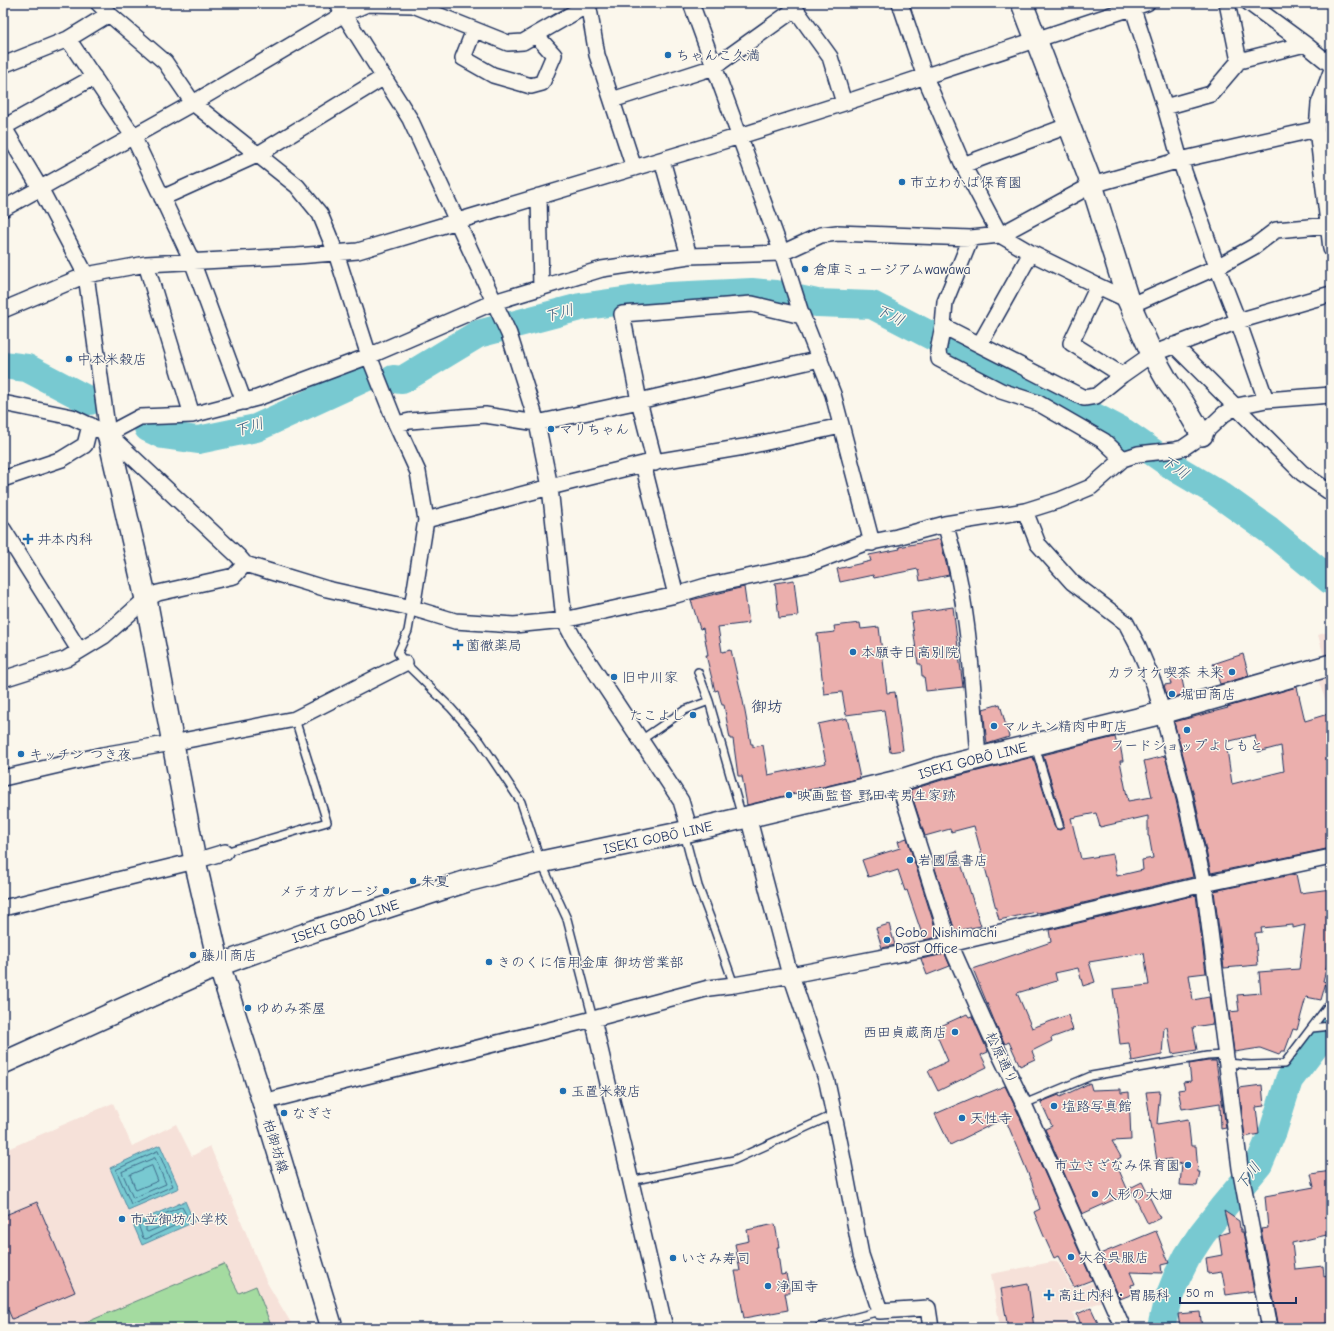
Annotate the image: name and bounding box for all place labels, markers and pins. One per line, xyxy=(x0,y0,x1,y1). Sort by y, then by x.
place label: ちゃんこ久満 xyxy=(676,47,760,64)
marker: ちゃんこ久満 xyxy=(663,50,673,60)
place label: 市立わかば保育園 xyxy=(910,174,1022,191)
marker: 市立わかば保育園 xyxy=(897,177,907,187)
place label: 倉庫ミュージアムwawawa xyxy=(813,261,971,278)
marker: 倉庫ミュージアムwawawa xyxy=(800,264,810,274)
place label: 中本米穀店 xyxy=(77,351,147,368)
marker: 中本米穀店 xyxy=(64,354,74,364)
place label: マリちゃん xyxy=(559,421,629,438)
marker: マリちゃん xyxy=(546,424,556,434)
place label: 井本内科 xyxy=(37,531,93,548)
marker: 井本内科 xyxy=(22,533,34,545)
place label: 薗徹薬局 xyxy=(466,637,522,654)
marker: 薗徹薬局 xyxy=(453,640,463,650)
place label: 本願寺日高別院 xyxy=(861,644,959,661)
marker: 本願寺日高別院 xyxy=(848,647,858,657)
place label: カラオケ喫茶 未来 xyxy=(1107,664,1224,681)
marker: カラオケ喫茶 未来 xyxy=(1227,667,1237,677)
place label: 旧中川家 xyxy=(622,669,678,686)
marker: 旧中川家 xyxy=(609,672,619,682)
place label: 堀田商店 xyxy=(1180,686,1236,703)
marker: 堀田商店 xyxy=(1167,689,1177,699)
place label: たこよし xyxy=(629,707,685,724)
marker: たこよし xyxy=(688,710,698,720)
place label: マルキン精肉中町店 xyxy=(1002,718,1128,735)
marker: マルキン精肉中町店 xyxy=(989,721,999,731)
marker: フードショップよしもと xyxy=(1182,725,1192,735)
place label: フードショップよしもと xyxy=(1110,737,1264,754)
place label: キッチン つき夜 xyxy=(29,746,132,763)
marker: キッチン つき夜 xyxy=(16,749,26,759)
place label: 映画監督 野田幸男生家跡 xyxy=(797,787,956,804)
marker: 映画監督 野田幸男生家跡 xyxy=(784,790,794,800)
place label: 岩國屋書店 xyxy=(918,852,988,869)
marker: 岩國屋書店 xyxy=(905,855,915,865)
place label: 朱夏 xyxy=(421,873,449,890)
marker: 朱夏 xyxy=(408,876,418,886)
place label: メテオガレージ xyxy=(279,883,378,900)
marker: メテオガレージ xyxy=(381,886,391,896)
place label: Gobo Nishimachi Post Office xyxy=(895,924,997,957)
marker: Gobo Nishimachi Post Office xyxy=(882,935,892,945)
place label: 藤川商店 xyxy=(201,947,257,964)
marker: 藤川商店 xyxy=(188,950,198,960)
place label: きのくに信用金庫 御坊営業部 xyxy=(497,954,684,971)
marker: きのくに信用金庫 御坊営業部 xyxy=(484,957,494,967)
place label: ゆめみ茶屋 xyxy=(256,1000,326,1017)
marker: ゆめみ茶屋 xyxy=(243,1003,253,1013)
place label: 西田貞蔵商店 xyxy=(863,1024,947,1041)
marker: 西田貞蔵商店 xyxy=(950,1027,960,1037)
place label: 玉置米穀店 xyxy=(571,1083,641,1100)
marker: 玉置米穀店 xyxy=(558,1086,568,1096)
place label: 塩路写真館 xyxy=(1062,1098,1132,1115)
marker: 塩路写真館 xyxy=(1049,1101,1059,1111)
place label: なぎさ xyxy=(292,1105,334,1122)
marker: なぎさ xyxy=(279,1108,289,1118)
place label: 天性寺 xyxy=(970,1110,1012,1127)
marker: 天性寺 xyxy=(957,1113,967,1123)
place label: 市立さざなみ保育園 xyxy=(1054,1157,1180,1174)
marker: 市立さざなみ保育園 xyxy=(1183,1160,1193,1170)
place label: 人形の大畑 xyxy=(1103,1186,1173,1203)
marker: 人形の大畑 xyxy=(1090,1189,1100,1199)
place label: 市立御坊小学校 xyxy=(130,1211,228,1228)
marker: 市立御坊小学校 xyxy=(117,1214,127,1224)
place label: 大谷呉服店 xyxy=(1079,1249,1149,1266)
place label: いさみ寿司 xyxy=(681,1250,750,1267)
marker: 大谷呉服店 xyxy=(1066,1252,1076,1262)
marker: いさみ寿司 xyxy=(668,1253,678,1263)
place label: 浄国寺 xyxy=(776,1278,818,1295)
marker: 浄国寺 xyxy=(763,1281,773,1291)
place label: 高辻内科・胃腸科 xyxy=(1058,1287,1170,1304)
marker: 高辻内科・胃腸科 xyxy=(1043,1289,1055,1301)

